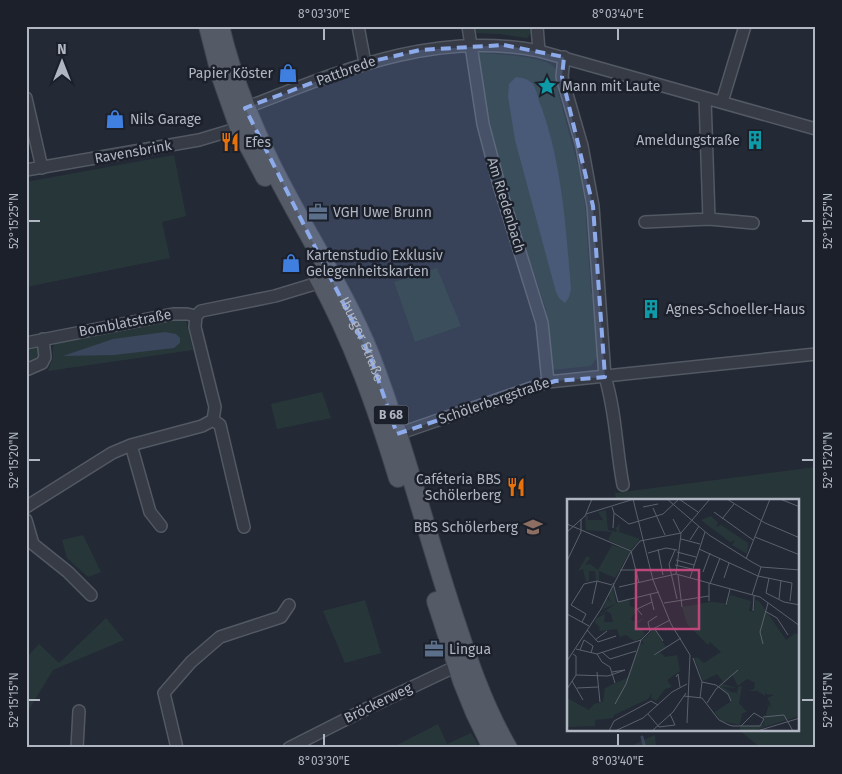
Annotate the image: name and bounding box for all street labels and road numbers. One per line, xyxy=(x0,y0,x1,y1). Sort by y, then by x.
street label: Pattbrede xyxy=(314,52,378,90)
street label: Ravensbrink xyxy=(93,137,174,167)
street label: Am Riedenbach xyxy=(483,155,529,255)
street label: Iburger Straße xyxy=(336,294,388,384)
street label: Bomblatstraße xyxy=(77,306,173,340)
street label: Schölerbergstraße xyxy=(436,374,552,428)
road number: B 68 xyxy=(374,406,408,424)
street label: Bröckerweg xyxy=(341,679,415,727)

